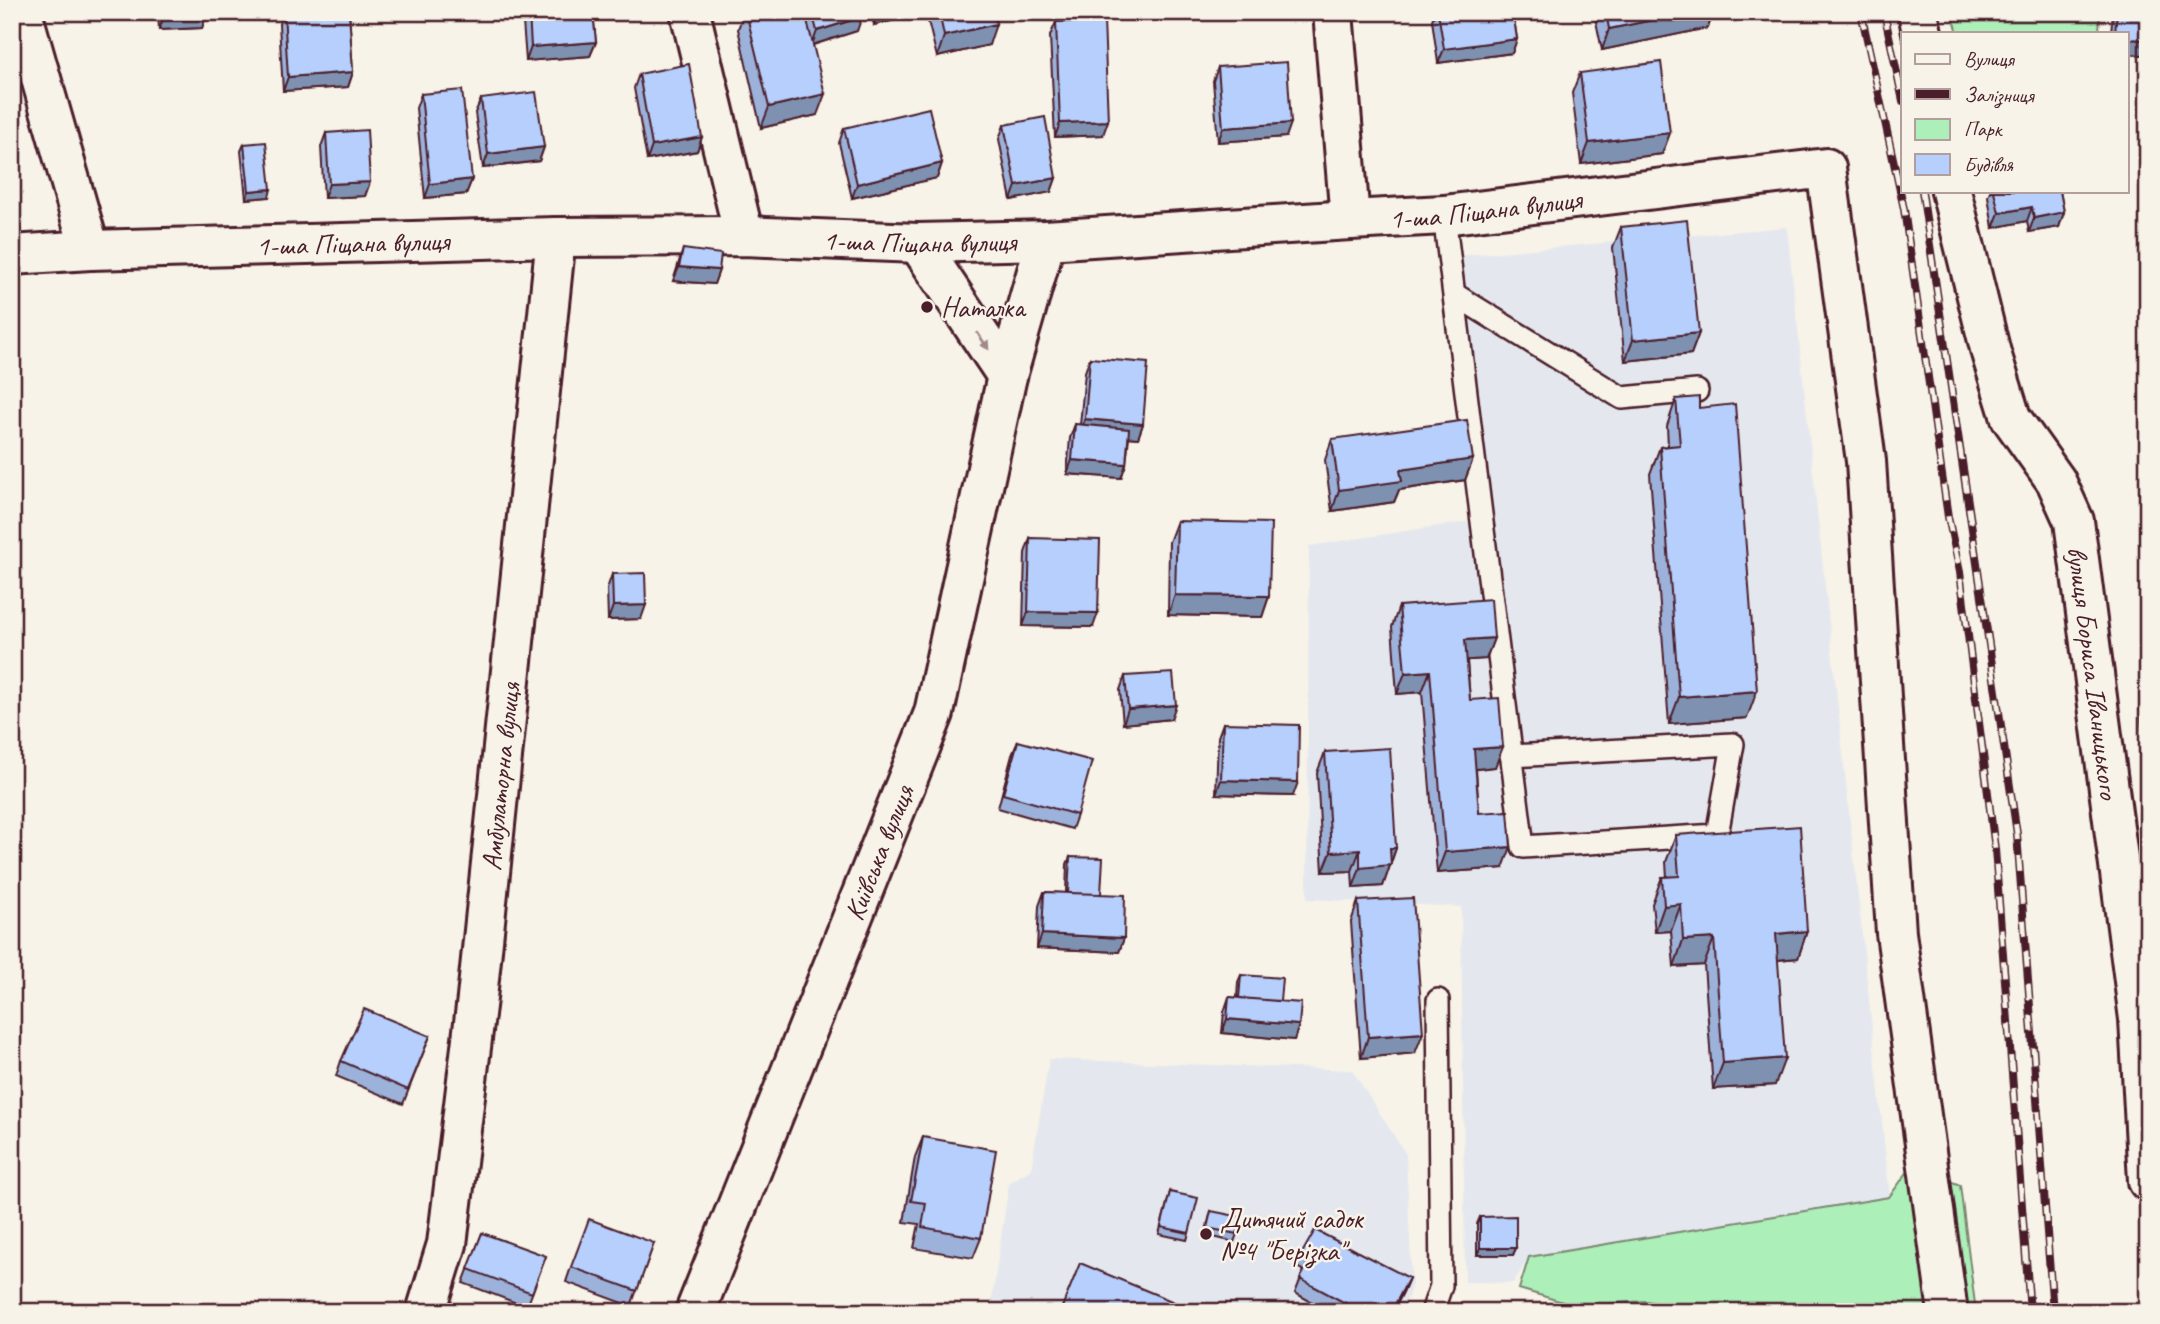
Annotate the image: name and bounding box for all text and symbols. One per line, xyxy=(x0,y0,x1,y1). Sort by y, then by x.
legend xyxy=(1901,32,2128,192)
text: Вулиця xyxy=(1964,46,2015,72)
text: Залізниця xyxy=(1964,82,2035,109)
text: Парк xyxy=(1964,116,2004,142)
text: Будівля xyxy=(1964,152,2014,178)
street label: 1-ша Піщана вулиця xyxy=(1388,180,1586,235)
street label: 1-ша Піщана вулиця xyxy=(256,222,452,263)
street label: 1-ша Піщана вулиця xyxy=(822,222,1019,261)
place label: Наталка xyxy=(941,290,1027,325)
marker: Наталка xyxy=(919,299,935,315)
one-way arrow xyxy=(976,331,989,350)
street label: вулиця Бориса Іваницького xyxy=(2060,544,2128,803)
street label: Амбулаторна вулиця xyxy=(473,680,527,872)
street label: Київська вулиця xyxy=(836,779,921,925)
place label: Дитячий садок №4 "Берізка" xyxy=(1220,1201,1365,1269)
marker: Дитячий садок №4 "Берізка" xyxy=(1198,1226,1214,1242)

